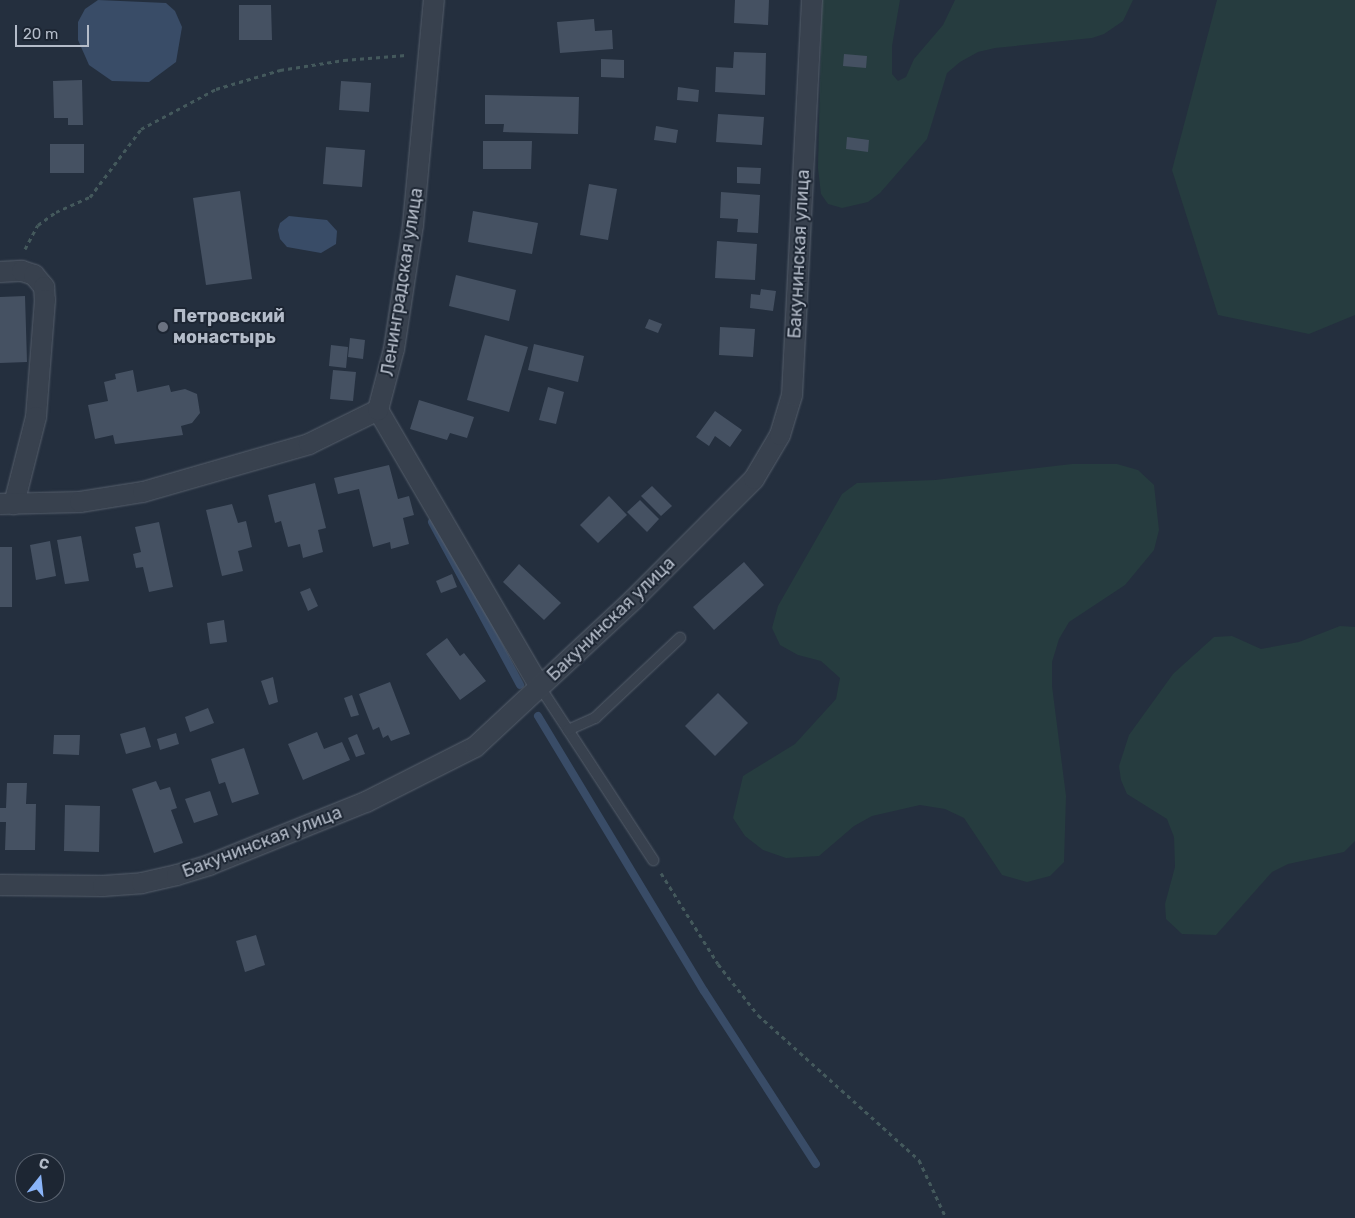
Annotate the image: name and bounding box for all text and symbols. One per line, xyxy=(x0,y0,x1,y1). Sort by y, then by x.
scale bar xyxy=(18,15,91,47)
text: 20 m xyxy=(23,25,58,43)
street label: Бакунинская улица xyxy=(784,169,814,339)
street label: Ленинградская улица xyxy=(376,186,428,378)
place label: Петровский монастырь xyxy=(173,306,285,348)
marker: Петровский монастырь xyxy=(157,321,169,333)
street label: Бакунинская улица xyxy=(543,552,679,686)
street label: Бакунинская улица xyxy=(179,802,345,882)
north arrow xyxy=(15,1153,65,1203)
text: С xyxy=(37,1155,51,1174)

